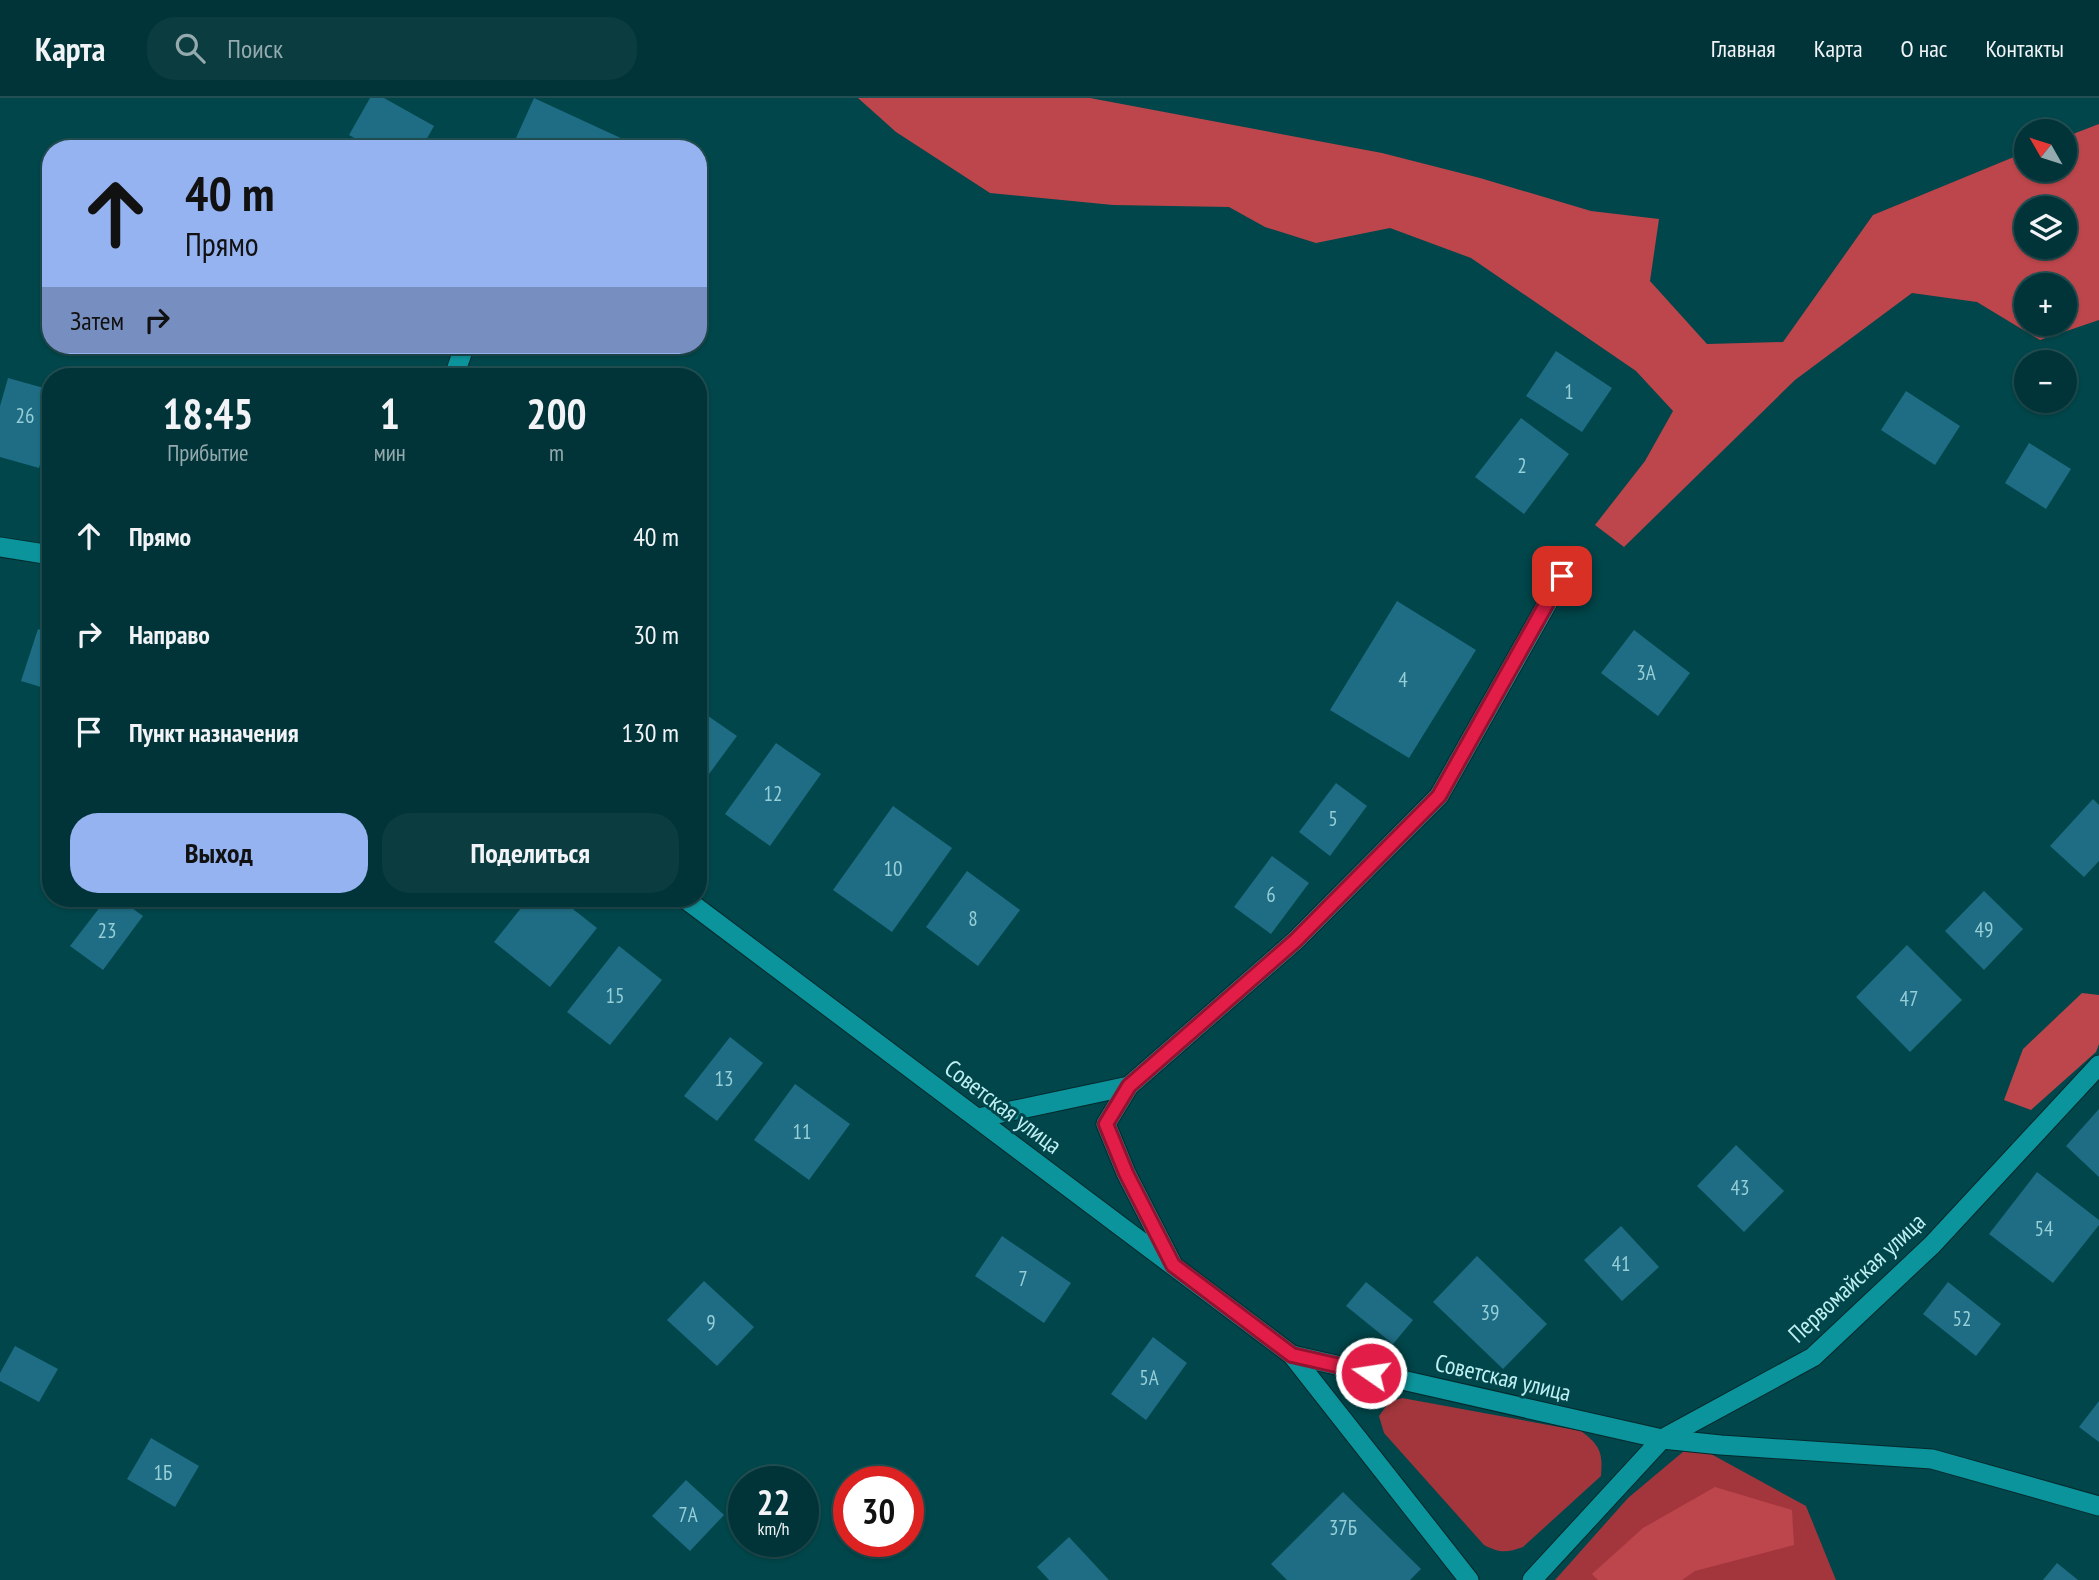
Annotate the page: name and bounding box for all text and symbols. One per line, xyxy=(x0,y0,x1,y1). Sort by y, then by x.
search box xyxy=(147,17,637,80)
text: Карта xyxy=(35,27,105,70)
icon: search xyxy=(171,29,209,67)
text: Поиск xyxy=(227,32,283,65)
text: Главная xyxy=(1711,33,1776,64)
text: Карта xyxy=(1814,33,1863,64)
text: О нас xyxy=(1901,33,1947,64)
text: Контакты xyxy=(1985,33,2064,64)
north arrow xyxy=(2014,119,2077,182)
map controls xyxy=(2014,119,2077,413)
text: 40 m xyxy=(185,161,274,225)
icon: ahead xyxy=(70,168,161,259)
button: layers xyxy=(2014,196,2077,259)
text: Прямо xyxy=(185,223,259,265)
button: + xyxy=(2014,273,2077,336)
icon: right xyxy=(138,301,176,339)
text: Затем xyxy=(70,304,124,337)
button: − xyxy=(2014,350,2077,413)
house number: 1 xyxy=(1564,378,1574,405)
text: 18:45 xyxy=(162,386,253,441)
text: 1 xyxy=(380,386,400,441)
text: 200 xyxy=(526,386,587,441)
house number: 26 xyxy=(16,402,34,429)
text: Прибытие xyxy=(167,438,249,467)
text: мин xyxy=(374,438,406,467)
text: m xyxy=(549,438,564,467)
house number: 2 xyxy=(1517,452,1527,479)
icon: ahead xyxy=(70,517,108,555)
text: Прямо xyxy=(129,520,191,553)
text: 40 m xyxy=(633,520,679,553)
pin xyxy=(1532,546,1592,606)
icon: arrive xyxy=(1543,557,1581,595)
icon: right xyxy=(70,615,108,653)
text: Направо xyxy=(129,618,210,651)
text: 30 m xyxy=(633,618,679,651)
house number: 3А xyxy=(1636,659,1656,686)
house number: 4 xyxy=(1398,666,1408,693)
icon: arrive xyxy=(70,713,108,751)
text: Пункт назначения xyxy=(129,716,299,749)
text: 130 m xyxy=(621,716,679,749)
house number: 12 xyxy=(764,780,782,807)
house number: 5 xyxy=(1328,805,1338,832)
button: Выход xyxy=(70,813,368,893)
button: Поделиться xyxy=(382,813,679,893)
house number: 10 xyxy=(884,855,902,882)
house number: 6 xyxy=(1266,881,1276,908)
house number: 8 xyxy=(968,905,978,932)
house number: 49 xyxy=(1975,916,1993,943)
house number: 23 xyxy=(98,917,116,944)
house number: 15 xyxy=(606,982,624,1009)
house number: 47 xyxy=(1900,985,1918,1012)
street label: Советская улица xyxy=(939,1053,1068,1161)
house number: 13 xyxy=(715,1065,733,1092)
house number: 11 xyxy=(793,1118,811,1145)
house number: 43 xyxy=(1731,1174,1749,1201)
street label: Первомайская улица xyxy=(1782,1206,1932,1349)
house number: 54 xyxy=(2035,1215,2054,1242)
house number: 41 xyxy=(1612,1250,1630,1277)
house number: 7 xyxy=(1018,1265,1028,1292)
house number: 39 xyxy=(1481,1299,1499,1326)
house number: 52 xyxy=(1953,1305,1971,1332)
house number: 9 xyxy=(706,1309,716,1336)
position arrow xyxy=(1334,1336,1408,1410)
street label: Советская улица xyxy=(1432,1347,1574,1408)
house number: 5А xyxy=(1139,1364,1159,1391)
house number: 1Б xyxy=(154,1459,172,1486)
speed limit sign: 30 xyxy=(833,1466,924,1557)
text: 22 xyxy=(757,1479,790,1525)
house number: 7А xyxy=(678,1501,698,1528)
house number: 37Б xyxy=(1329,1514,1357,1541)
text: km/h xyxy=(758,1517,789,1540)

